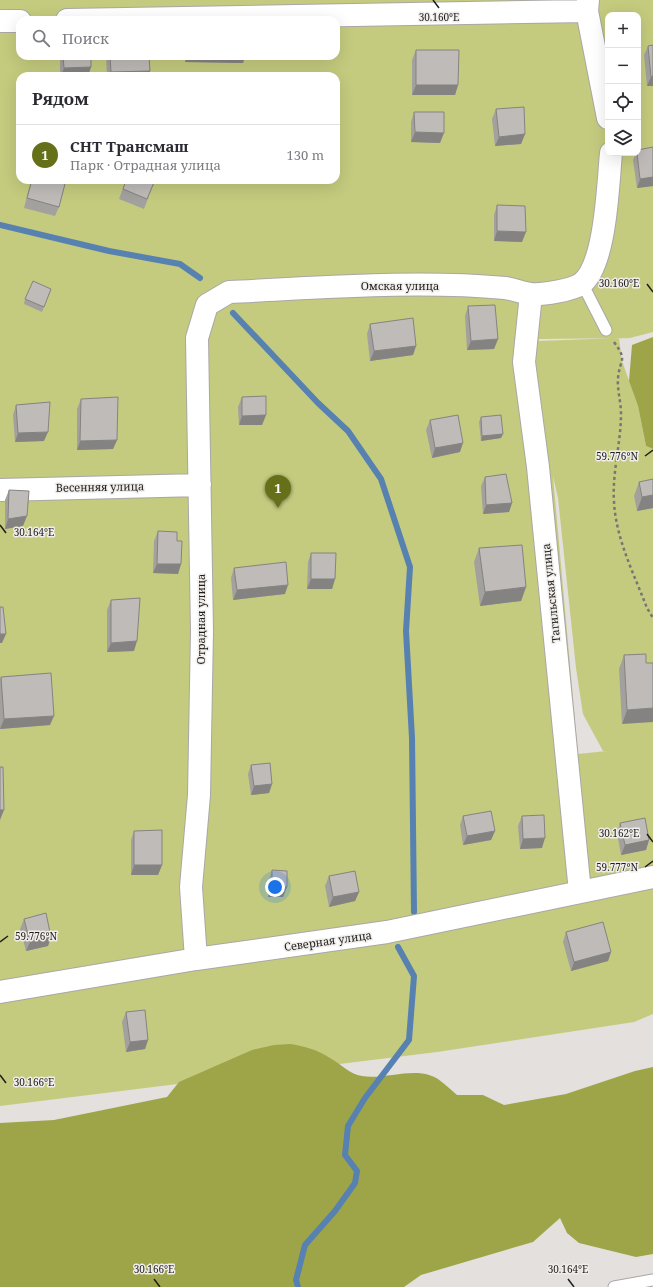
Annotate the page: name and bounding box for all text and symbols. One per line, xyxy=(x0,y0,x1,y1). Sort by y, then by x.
text: 30.160°E xyxy=(419,10,459,24)
map controls xyxy=(605,12,641,156)
button: + xyxy=(605,12,641,48)
search box xyxy=(16,16,340,60)
icon: search xyxy=(30,27,52,49)
text: Поиск xyxy=(62,28,109,48)
button: − xyxy=(605,48,641,84)
button: locate xyxy=(605,84,641,120)
text: Рядом xyxy=(32,87,89,110)
button: layers xyxy=(605,120,641,156)
text: СНТ Трансмаш xyxy=(70,136,189,156)
text: 1 xyxy=(41,146,49,164)
text: 130 m xyxy=(287,146,324,164)
text: Парк · Отрадная улица xyxy=(70,156,221,174)
text: 30.160°E xyxy=(599,276,639,290)
street label: Омская улица xyxy=(361,278,439,293)
text: 59.776°N xyxy=(596,449,638,463)
pin: 1 xyxy=(265,475,291,508)
street label: Весенняя улица xyxy=(56,478,144,495)
text: 30.164°E xyxy=(14,525,54,539)
street label: Тагильская улица xyxy=(538,543,563,643)
street label: Отрадная улица xyxy=(193,574,208,664)
text: 30.162°E xyxy=(599,826,639,840)
text: 59.777°N xyxy=(596,860,638,874)
your location xyxy=(265,877,285,897)
street label: Северная улица xyxy=(283,927,373,954)
text: 59.776°N xyxy=(15,929,57,943)
text: 30.166°E xyxy=(14,1075,54,1089)
text: 30.166°E xyxy=(134,1262,174,1276)
text: 30.164°E xyxy=(548,1262,588,1276)

